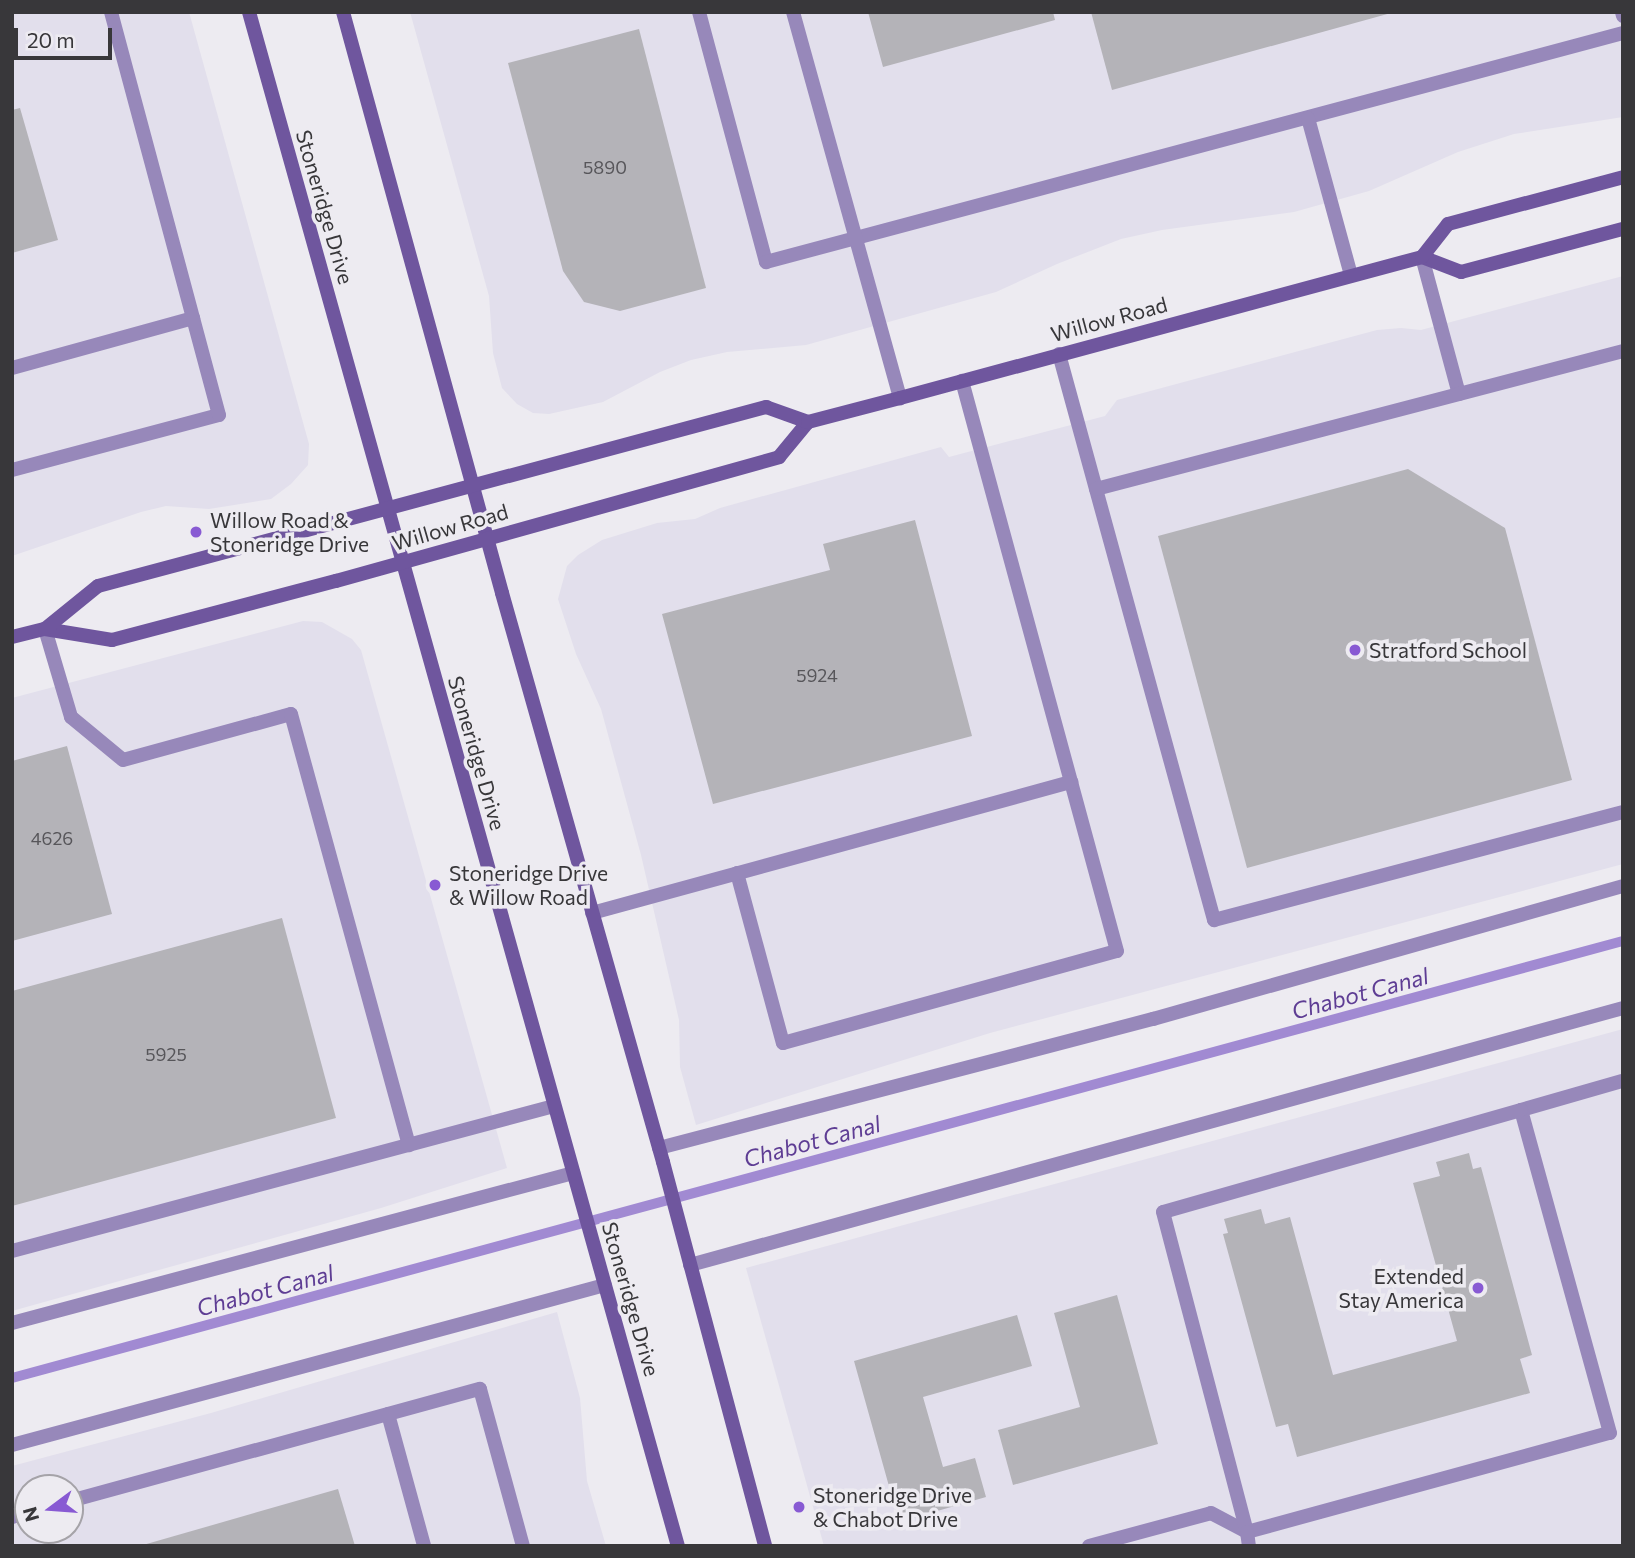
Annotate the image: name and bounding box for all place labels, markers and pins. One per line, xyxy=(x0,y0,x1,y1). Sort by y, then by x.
place label: Willow Road & Stoneridge Drive xyxy=(210,507,369,557)
marker: Willow Road & Stoneridge Drive xyxy=(188,524,204,540)
place label: Stratford School xyxy=(1369,637,1527,663)
marker: Stratford School xyxy=(1347,642,1363,658)
place label: Stoneridge Drive & Willow Road xyxy=(449,860,608,910)
marker: Stoneridge Drive & Willow Road xyxy=(427,877,443,893)
place label: Extended Stay America xyxy=(1339,1263,1464,1313)
marker: Extended Stay America xyxy=(1470,1280,1486,1296)
place label: Stoneridge Drive & Chabot Drive xyxy=(813,1482,972,1532)
marker: Stoneridge Drive & Chabot Drive xyxy=(791,1499,807,1515)

